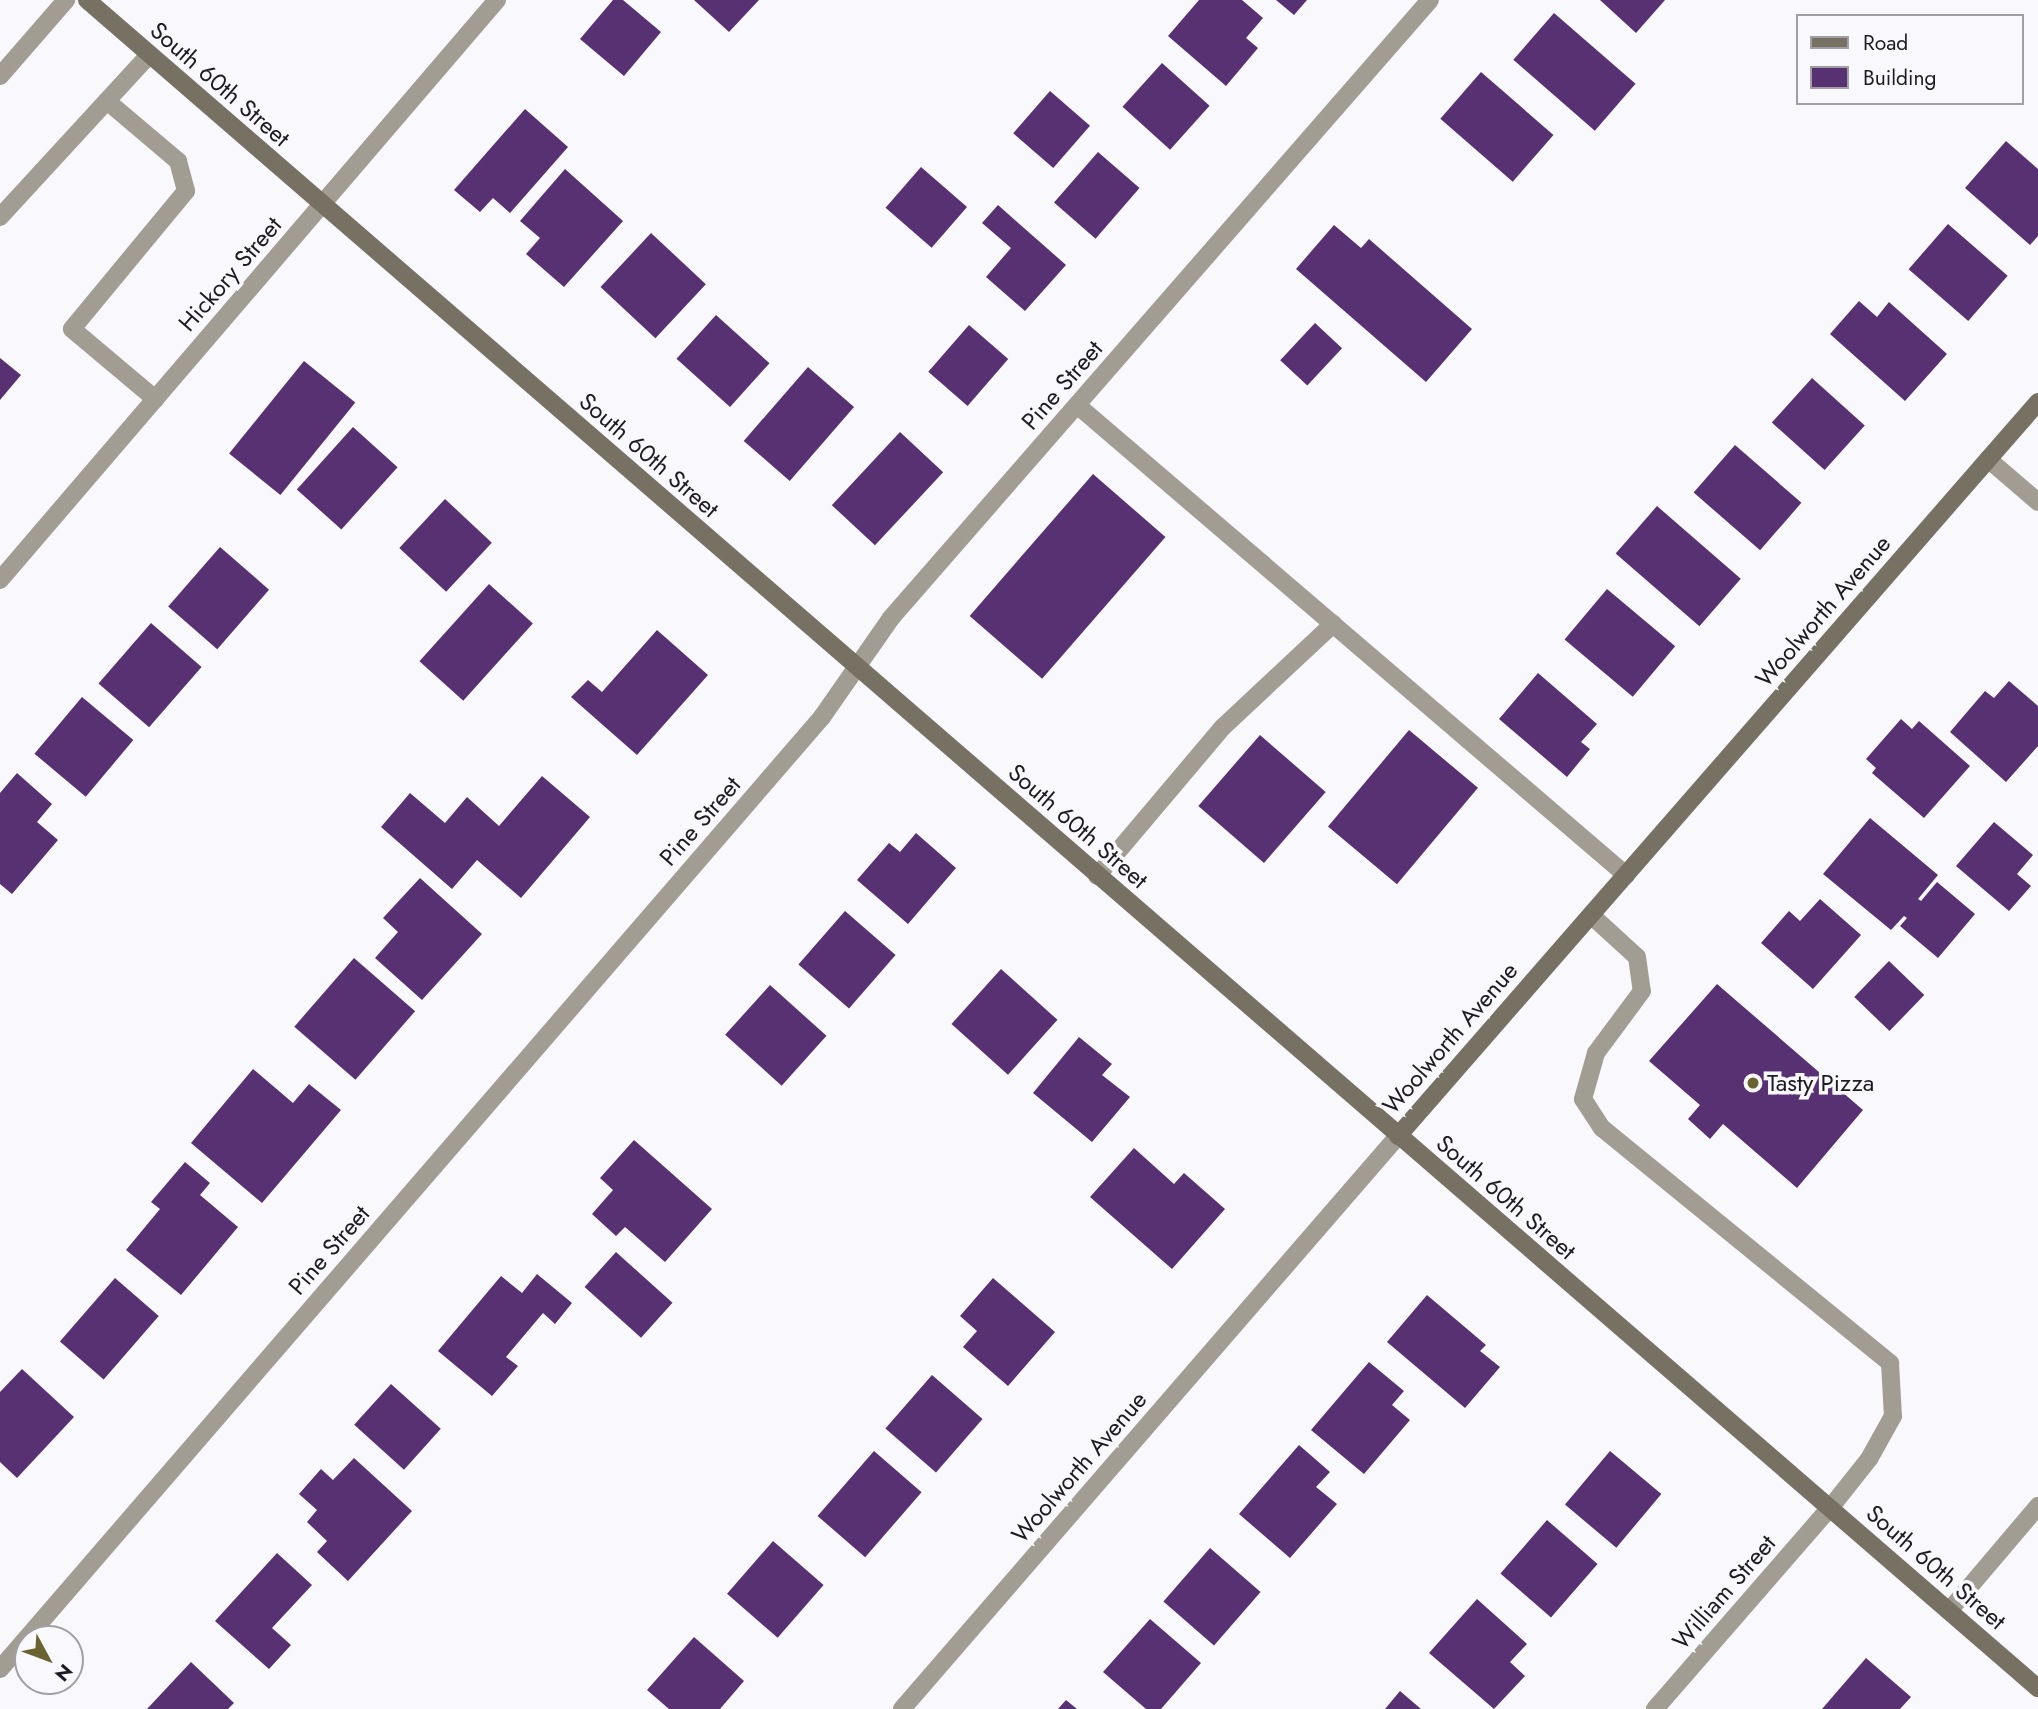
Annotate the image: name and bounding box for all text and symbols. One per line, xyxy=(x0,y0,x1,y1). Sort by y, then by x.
legend xyxy=(1797,14,2024,105)
street label: South 60th Street xyxy=(144,16,296,152)
text: Road xyxy=(1863,28,1908,58)
text: Building xyxy=(1863,63,1936,93)
street label: Hickory Street xyxy=(173,211,287,337)
street label: Pine Street xyxy=(1015,334,1109,436)
street label: South 60th Street xyxy=(573,387,725,523)
street label: Woolworth Avenue xyxy=(1749,529,1897,693)
street label: South 60th Street xyxy=(1002,758,1154,894)
street label: Pine Street xyxy=(653,770,747,872)
street label: Woolworth Avenue xyxy=(1376,956,1524,1120)
place label: Tasty Pizza xyxy=(1767,1069,1874,1097)
marker: Tasty Pizza xyxy=(1745,1075,1761,1091)
street label: South 60th Street xyxy=(1430,1129,1582,1265)
street label: Pine Street xyxy=(282,1199,376,1301)
street label: Woolworth Avenue xyxy=(1005,1385,1153,1549)
street label: South 60th Street xyxy=(1860,1499,2012,1635)
street label: William Street xyxy=(1667,1529,1781,1655)
north arrow xyxy=(14,1625,84,1695)
text: N xyxy=(49,1658,79,1687)

